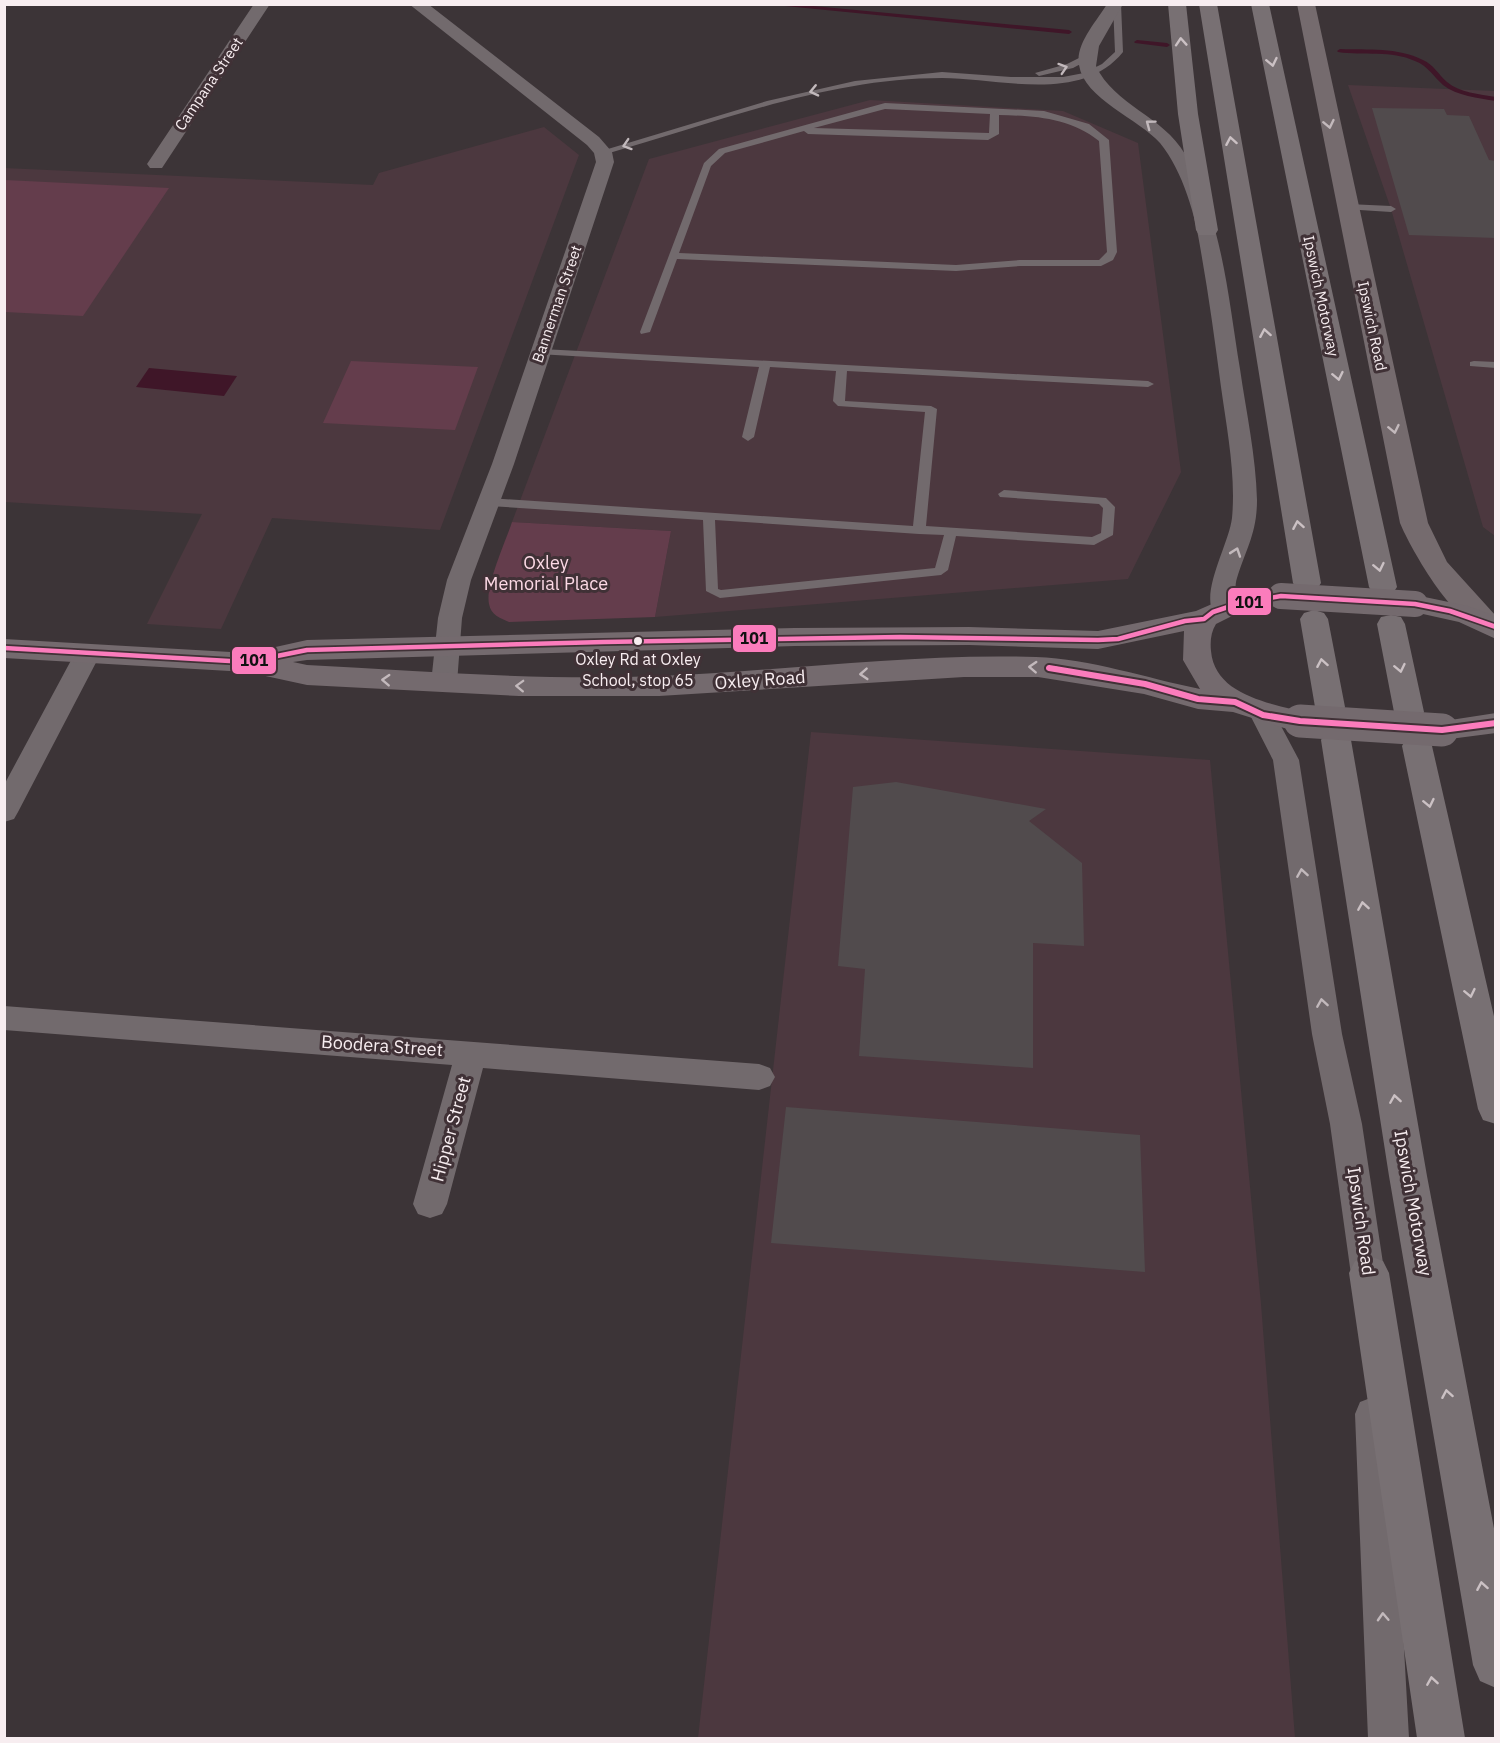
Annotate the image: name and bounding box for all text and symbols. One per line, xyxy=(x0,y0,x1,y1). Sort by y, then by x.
street label: Campana Street xyxy=(170,33,247,134)
one-way arrow xyxy=(1175,37,1188,46)
one-way arrow xyxy=(1264,56,1277,66)
one-way arrow xyxy=(1057,63,1067,75)
one-way arrow xyxy=(809,84,819,97)
one-way arrow xyxy=(1322,118,1335,128)
one-way arrow xyxy=(1146,121,1157,132)
one-way arrow xyxy=(1225,136,1238,146)
one-way arrow xyxy=(622,138,633,150)
street label: Ipswich Motorway xyxy=(1299,234,1344,359)
street label: Bannerman Street xyxy=(528,243,586,365)
street label: Ipswich Road xyxy=(1354,279,1391,372)
one-way arrow xyxy=(1259,328,1272,338)
one-way arrow xyxy=(1331,371,1344,381)
one-way arrow xyxy=(1387,424,1400,434)
one-way arrow xyxy=(1292,520,1304,530)
one-way arrow xyxy=(1228,547,1241,558)
park label: Oxley Memorial Place xyxy=(484,551,608,595)
one-way arrow xyxy=(1371,561,1384,571)
line badge: 101 xyxy=(1227,587,1272,616)
text: 101 xyxy=(1235,592,1264,612)
line badge: 101 xyxy=(732,624,777,653)
text: 101 xyxy=(740,628,769,648)
marker: Oxley Rd at Oxley School, stop 65 xyxy=(632,635,644,647)
line badge: 101 xyxy=(231,646,277,675)
place label: Oxley Rd at Oxley School, stop 65 xyxy=(575,649,701,690)
text: 101 xyxy=(240,650,269,670)
one-way arrow xyxy=(1316,658,1329,668)
one-way arrow xyxy=(1029,661,1038,674)
one-way arrow xyxy=(1393,663,1406,673)
street label: Oxley Road xyxy=(714,665,806,694)
one-way arrow xyxy=(860,667,869,680)
one-way arrow xyxy=(381,673,390,686)
one-way arrow xyxy=(515,680,524,693)
one-way arrow xyxy=(1422,797,1435,807)
one-way arrow xyxy=(1296,868,1309,878)
one-way arrow xyxy=(1358,902,1370,911)
one-way arrow xyxy=(1463,988,1476,998)
one-way arrow xyxy=(1317,998,1329,1008)
street label: Boodera Street xyxy=(320,1030,444,1061)
street label: Hipper Street xyxy=(425,1074,476,1184)
one-way arrow xyxy=(1390,1094,1402,1103)
street label: Ipswich Motorway xyxy=(1389,1128,1438,1278)
street label: Ipswich Road xyxy=(1342,1165,1381,1277)
one-way arrow xyxy=(1441,1390,1454,1400)
one-way arrow xyxy=(1476,1582,1488,1591)
one-way arrow xyxy=(1377,1613,1390,1622)
one-way arrow xyxy=(1427,1676,1439,1685)

